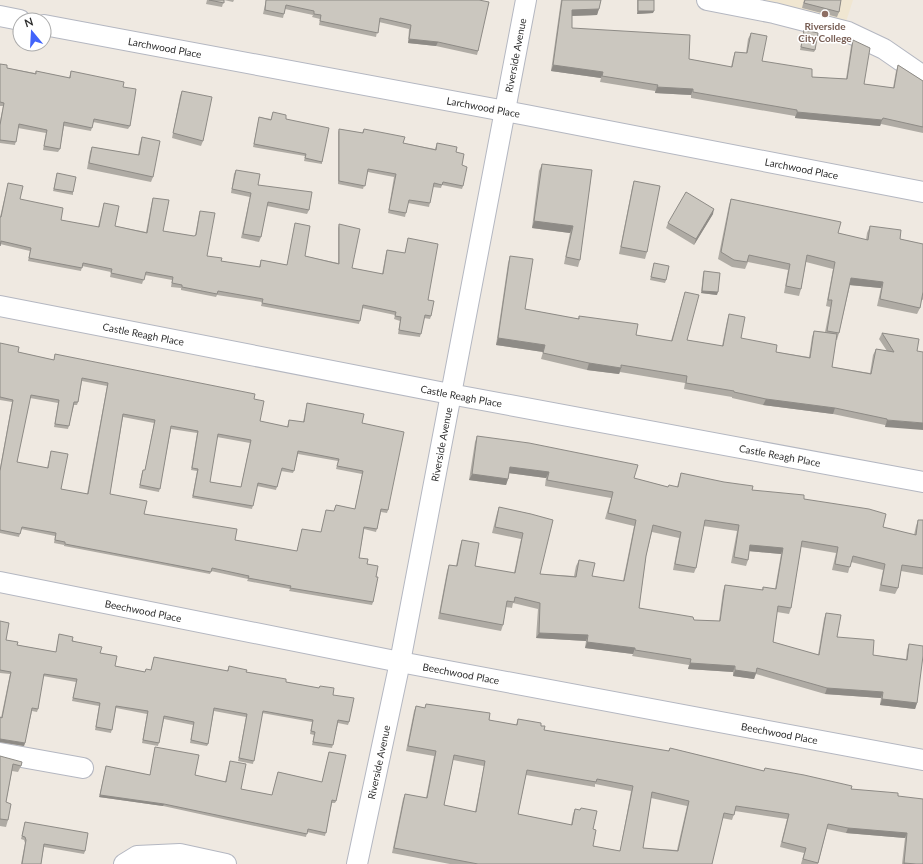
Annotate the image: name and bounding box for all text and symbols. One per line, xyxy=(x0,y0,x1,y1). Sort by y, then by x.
marker: Riverside City College xyxy=(820,9,830,19)
north arrow xyxy=(12,12,52,52)
text: N xyxy=(23,15,35,30)
street label: Riverside Avenue xyxy=(502,17,528,94)
place label: Riverside City College xyxy=(798,20,852,44)
street label: Larchwood Place xyxy=(127,35,203,60)
street label: Larchwood Place xyxy=(446,94,521,120)
street label: Larchwood Place xyxy=(764,155,839,181)
street label: Castle Reagh Place xyxy=(102,320,185,348)
street label: Castle Reagh Place xyxy=(420,382,503,410)
street label: Riverside Avenue xyxy=(428,406,454,483)
street label: Castle Reagh Place xyxy=(738,442,822,469)
street label: Beechwood Place xyxy=(104,597,183,624)
street label: Beechwood Place xyxy=(422,660,500,687)
street label: Beechwood Place xyxy=(740,720,819,746)
street label: Riverside Avenue xyxy=(365,724,392,800)

